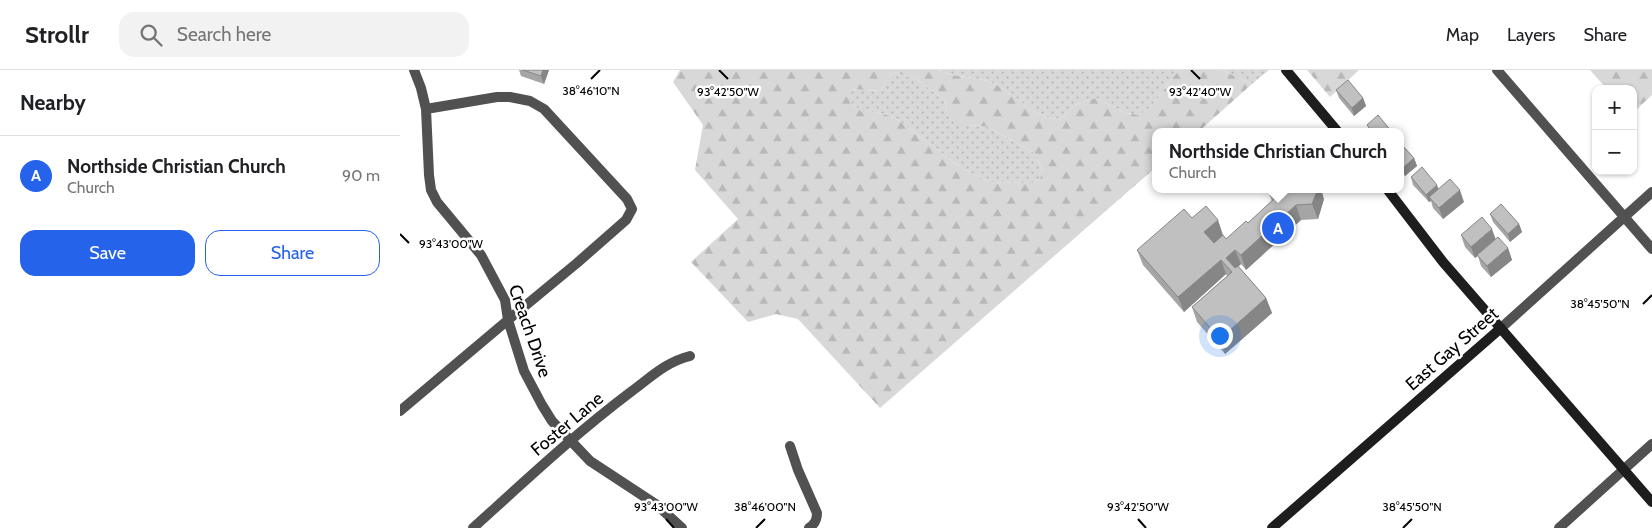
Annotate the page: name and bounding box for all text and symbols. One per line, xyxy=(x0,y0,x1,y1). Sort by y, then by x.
search box xyxy=(119,12,469,57)
text: Strollr xyxy=(25,20,89,49)
icon: search xyxy=(137,21,165,49)
text: Search here xyxy=(177,23,271,46)
text: Map xyxy=(1446,24,1479,46)
text: Layers xyxy=(1507,24,1556,46)
text: Share xyxy=(1584,24,1627,46)
text: 38°46'10"N xyxy=(562,83,620,98)
text: 93°42'50"W xyxy=(697,84,760,99)
text: 93°42'40"W xyxy=(1169,84,1232,99)
map controls xyxy=(1592,85,1637,175)
button: + xyxy=(1592,85,1637,130)
text: Nearby xyxy=(20,90,86,115)
popup xyxy=(1152,128,1404,193)
button: − xyxy=(1592,130,1637,175)
text: Northside Christian Church xyxy=(1169,140,1387,163)
text: Northside Christian Church xyxy=(67,155,286,178)
text: Church xyxy=(1169,163,1216,182)
text: A xyxy=(31,166,41,185)
text: 90 m xyxy=(342,166,380,185)
text: Church xyxy=(67,178,115,197)
pin: A xyxy=(1262,209,1294,247)
button: Save xyxy=(20,230,195,276)
button: Share xyxy=(205,230,380,276)
text: 93°43'00"W xyxy=(419,236,484,251)
street label: Creach Drive xyxy=(504,282,556,380)
text: 38°45'50"N xyxy=(1570,296,1630,311)
street label: East Gay Street xyxy=(1401,303,1503,395)
your location xyxy=(1207,323,1233,349)
street label: Foster Lane xyxy=(526,387,608,461)
text: 93°43'00"W xyxy=(634,499,699,514)
text: 38°46'00"N xyxy=(734,499,796,514)
text: 93°42'50"W xyxy=(1107,499,1170,514)
text: 38°45'50"N xyxy=(1382,499,1442,514)

